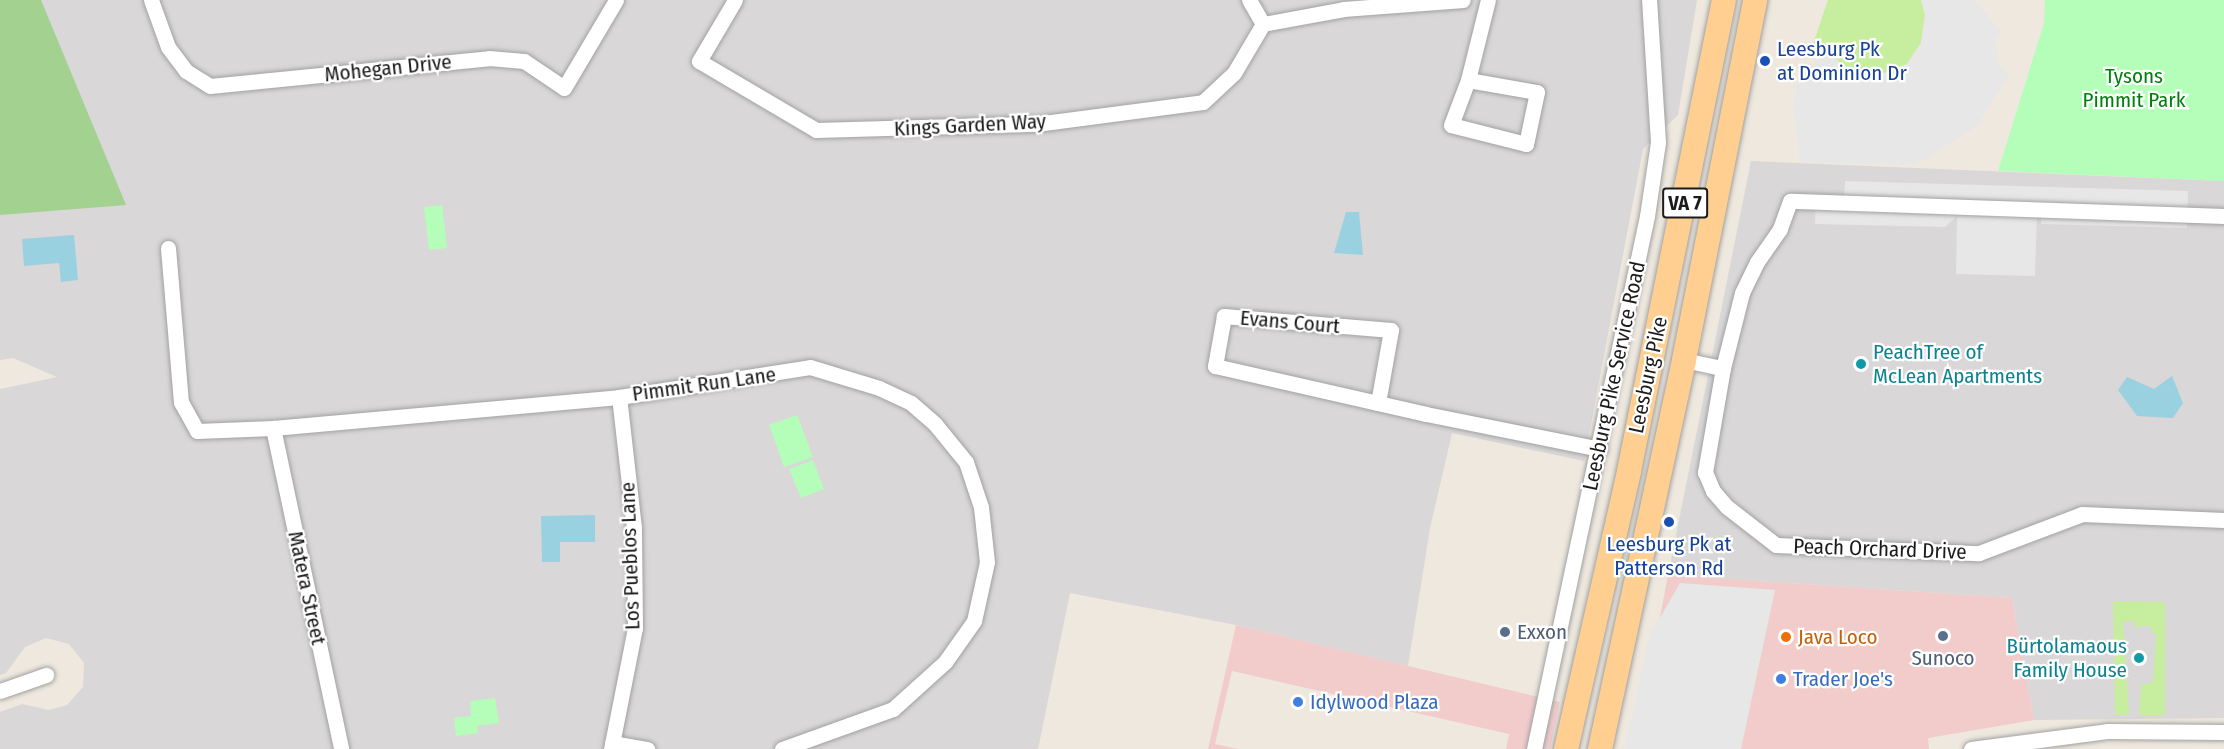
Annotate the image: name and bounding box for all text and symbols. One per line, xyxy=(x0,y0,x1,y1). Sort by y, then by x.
place label: Leesburg Pk at Dominion Dr xyxy=(1777,36,1907,86)
street label: Mohegan Drive xyxy=(323,49,453,87)
marker: Leesburg Pk at Dominion Dr xyxy=(1758,54,1772,68)
park label: Tysons Pimmit Park xyxy=(2083,63,2185,113)
street label: Kings Garden Way xyxy=(893,108,1047,142)
road number: VA 7 xyxy=(1661,186,1709,220)
street label: Leesburg Pike Service Road xyxy=(1577,259,1651,493)
street label: Evans Court xyxy=(1239,305,1341,339)
street label: Leesburg Pike xyxy=(1623,314,1673,436)
place label: PeachTree of McLean Apartments xyxy=(1873,339,2042,389)
marker: PeachTree of McLean Apartments xyxy=(1854,357,1868,371)
street label: Pimmit Run Lane xyxy=(630,361,778,407)
street label: Los Pueblos Lane xyxy=(615,482,645,630)
marker: Leesburg Pk at Patterson Rd xyxy=(1662,515,1676,529)
street label: Matera Street xyxy=(283,529,331,647)
place label: Leesburg Pk at Patterson Rd xyxy=(1607,531,1731,581)
street label: Peach Orchard Drive xyxy=(1793,533,1967,565)
place label: Exxon xyxy=(1517,619,1567,645)
place label: Java Loco xyxy=(1798,624,1878,650)
marker: Exxon xyxy=(1498,625,1512,639)
marker: Sunoco xyxy=(1936,629,1950,643)
marker: Java Loco xyxy=(1779,630,1793,644)
place label: Bürtolamaous Family House xyxy=(2006,633,2127,683)
place label: Sunoco xyxy=(1911,645,1975,671)
marker: Bürtolamaous Family House xyxy=(2132,651,2146,665)
place label: Trader Joe's xyxy=(1793,666,1893,692)
marker: Trader Joe's xyxy=(1774,672,1788,686)
place label: Idylwood Plaza xyxy=(1310,689,1439,715)
marker: Idylwood Plaza xyxy=(1291,695,1305,709)

